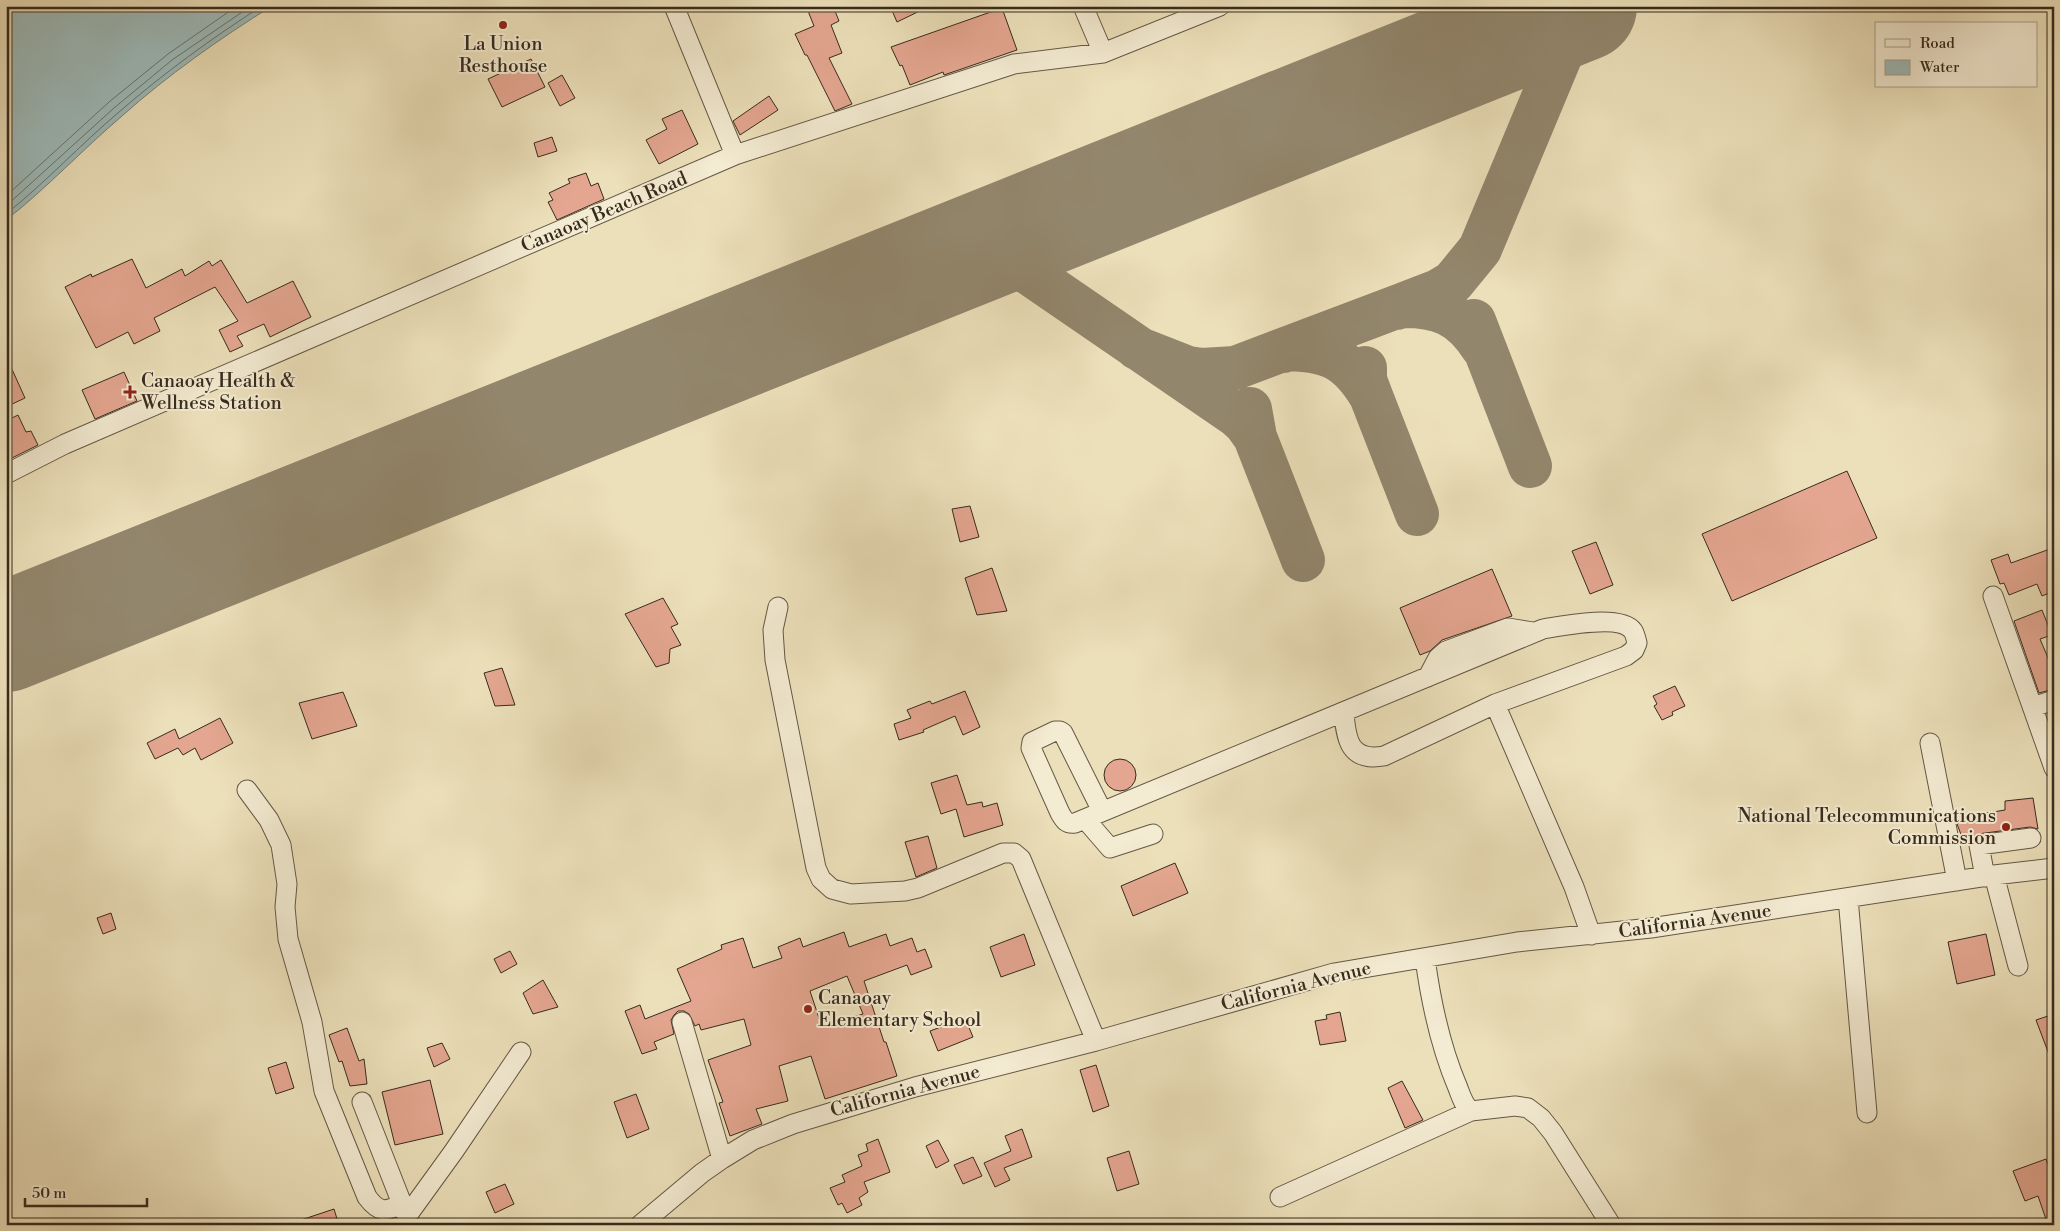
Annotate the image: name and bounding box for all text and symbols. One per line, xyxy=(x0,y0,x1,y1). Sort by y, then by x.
marker: La Union Resthouse xyxy=(497,19,509,31)
legend xyxy=(1875,22,2038,88)
place label: La Union Resthouse xyxy=(459,32,547,78)
text: Road xyxy=(1920,34,1955,53)
text: Water xyxy=(1919,58,1960,77)
street label: Canaoay Beach Road xyxy=(517,166,691,258)
place label: Canaoay Health & Wellness Station xyxy=(140,369,296,415)
marker: Canaoay Health & Wellness Station xyxy=(123,385,137,399)
place label: National Telecommunications Commission xyxy=(1737,804,1996,850)
marker: National Telecommunications Commission xyxy=(2000,821,2012,833)
street label: California Avenue xyxy=(1617,898,1773,944)
street label: California Avenue xyxy=(1218,956,1374,1016)
place label: Canaoay Elementary School xyxy=(818,986,982,1032)
marker: Canaoay Elementary School xyxy=(802,1003,814,1015)
street label: California Avenue xyxy=(828,1059,982,1123)
scale bar xyxy=(25,1176,148,1208)
text: 50 m xyxy=(32,1184,66,1203)

